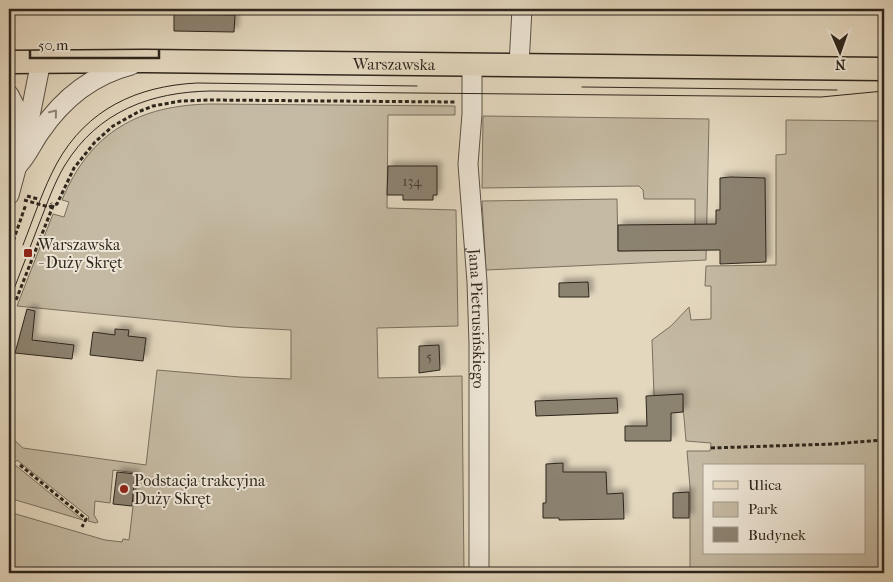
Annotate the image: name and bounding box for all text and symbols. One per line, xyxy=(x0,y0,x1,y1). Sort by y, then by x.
scale bar xyxy=(30,28,159,60)
north arrow xyxy=(816,28,866,78)
text: 50 m xyxy=(38,36,69,54)
street label: Warszawska xyxy=(352,54,436,74)
text: N xyxy=(834,56,846,73)
one-way arrow xyxy=(49,110,57,119)
house number: 134 xyxy=(402,173,422,190)
place label: Warszawska - Duży Skręt xyxy=(37,235,123,272)
street label: Jana Pietrusińskiego xyxy=(464,246,488,389)
marker: Warszawska - Duży Skręt xyxy=(22,247,34,259)
house number: 5 xyxy=(426,348,432,365)
legend xyxy=(703,464,866,554)
place label: Podstacja trakcyjna Duży Skręt xyxy=(134,471,266,508)
text: Ulica xyxy=(748,476,783,494)
marker: Podstacja trakcyjna Duży Skręt xyxy=(118,483,130,495)
text: Park xyxy=(748,500,778,518)
text: Budynek xyxy=(748,526,806,544)

